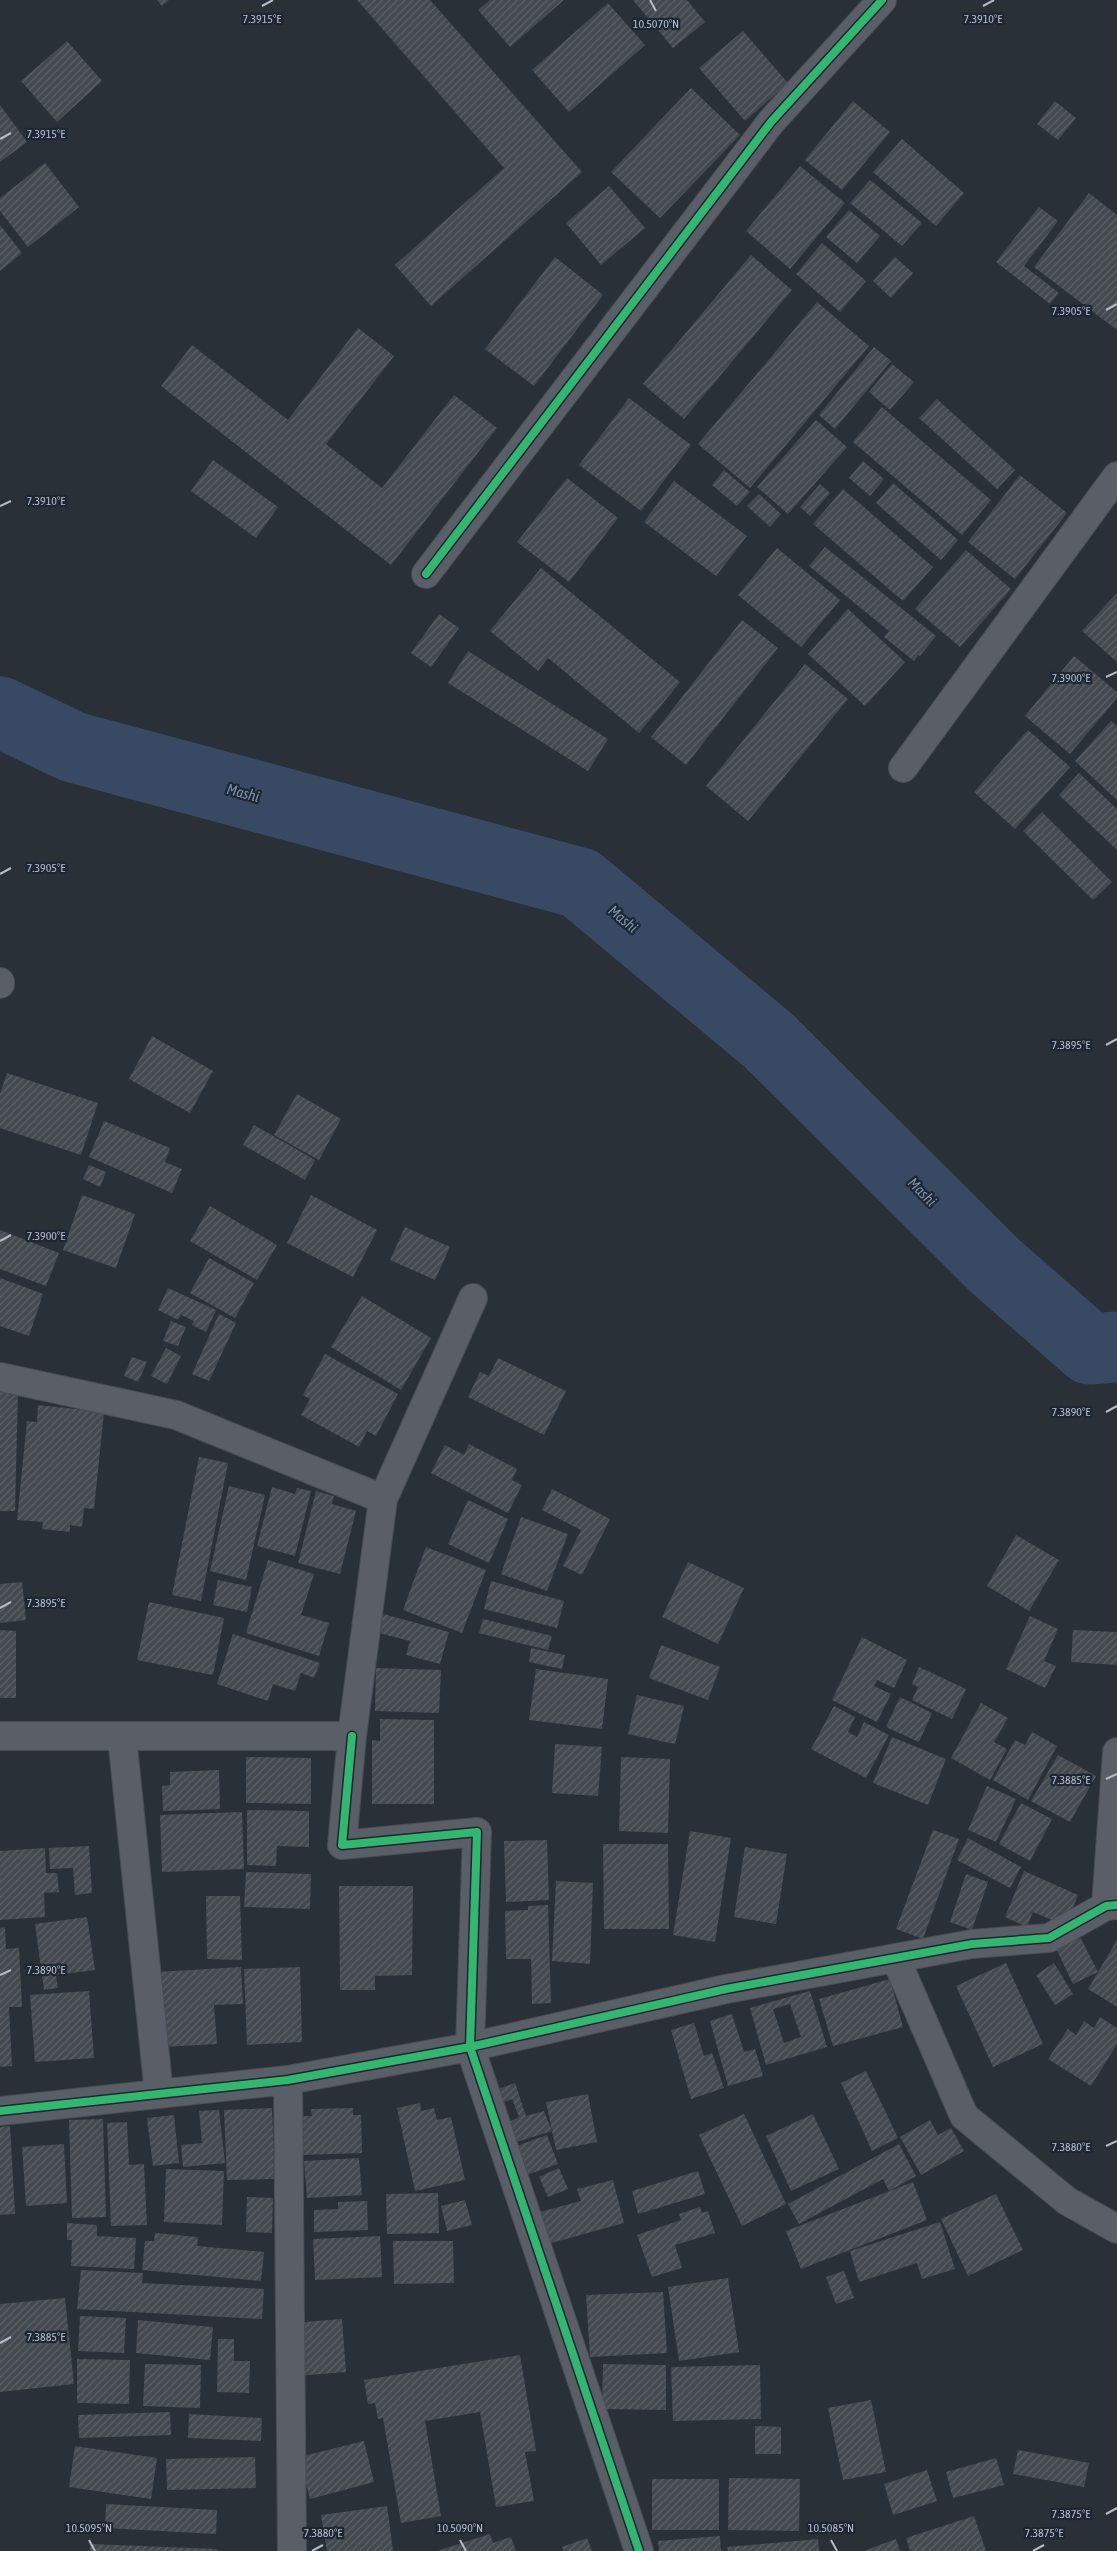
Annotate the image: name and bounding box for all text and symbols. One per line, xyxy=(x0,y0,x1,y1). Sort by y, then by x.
text: 7.3915°E xyxy=(243,12,281,26)
text: 7.3910°E xyxy=(964,12,1002,26)
text: 10.5070°N xyxy=(633,17,679,31)
text: 7.3915°E xyxy=(27,127,65,141)
text: 7.3905°E xyxy=(1052,304,1090,318)
text: 7.3910°E xyxy=(27,494,65,508)
text: 7.3900°E xyxy=(1052,671,1090,685)
water label: Mashi xyxy=(225,780,262,805)
text: 7.3905°E xyxy=(27,861,65,875)
water label: Mashi xyxy=(605,901,642,936)
text: 7.3895°E xyxy=(1052,1038,1090,1052)
water label: Mashi xyxy=(905,1174,940,1210)
text: 7.3900°E xyxy=(27,1229,65,1243)
text: 7.3890°E xyxy=(1052,1405,1090,1419)
text: 7.3895°E xyxy=(27,1596,65,1610)
text: 7.3885°E xyxy=(1052,1773,1090,1787)
text: 7.3890°E xyxy=(27,1963,65,1977)
text: 7.3880°E xyxy=(1052,2140,1090,2154)
text: 7.3885°E xyxy=(27,2330,65,2344)
text: 7.3875°E xyxy=(1052,2507,1090,2521)
text: 10.5095°N xyxy=(66,2521,112,2535)
text: 10.5090°N xyxy=(437,2521,483,2535)
text: 10.5085°N xyxy=(808,2521,854,2535)
text: 7.3880°E xyxy=(304,2526,342,2540)
text: 7.3875°E xyxy=(1025,2526,1063,2540)

